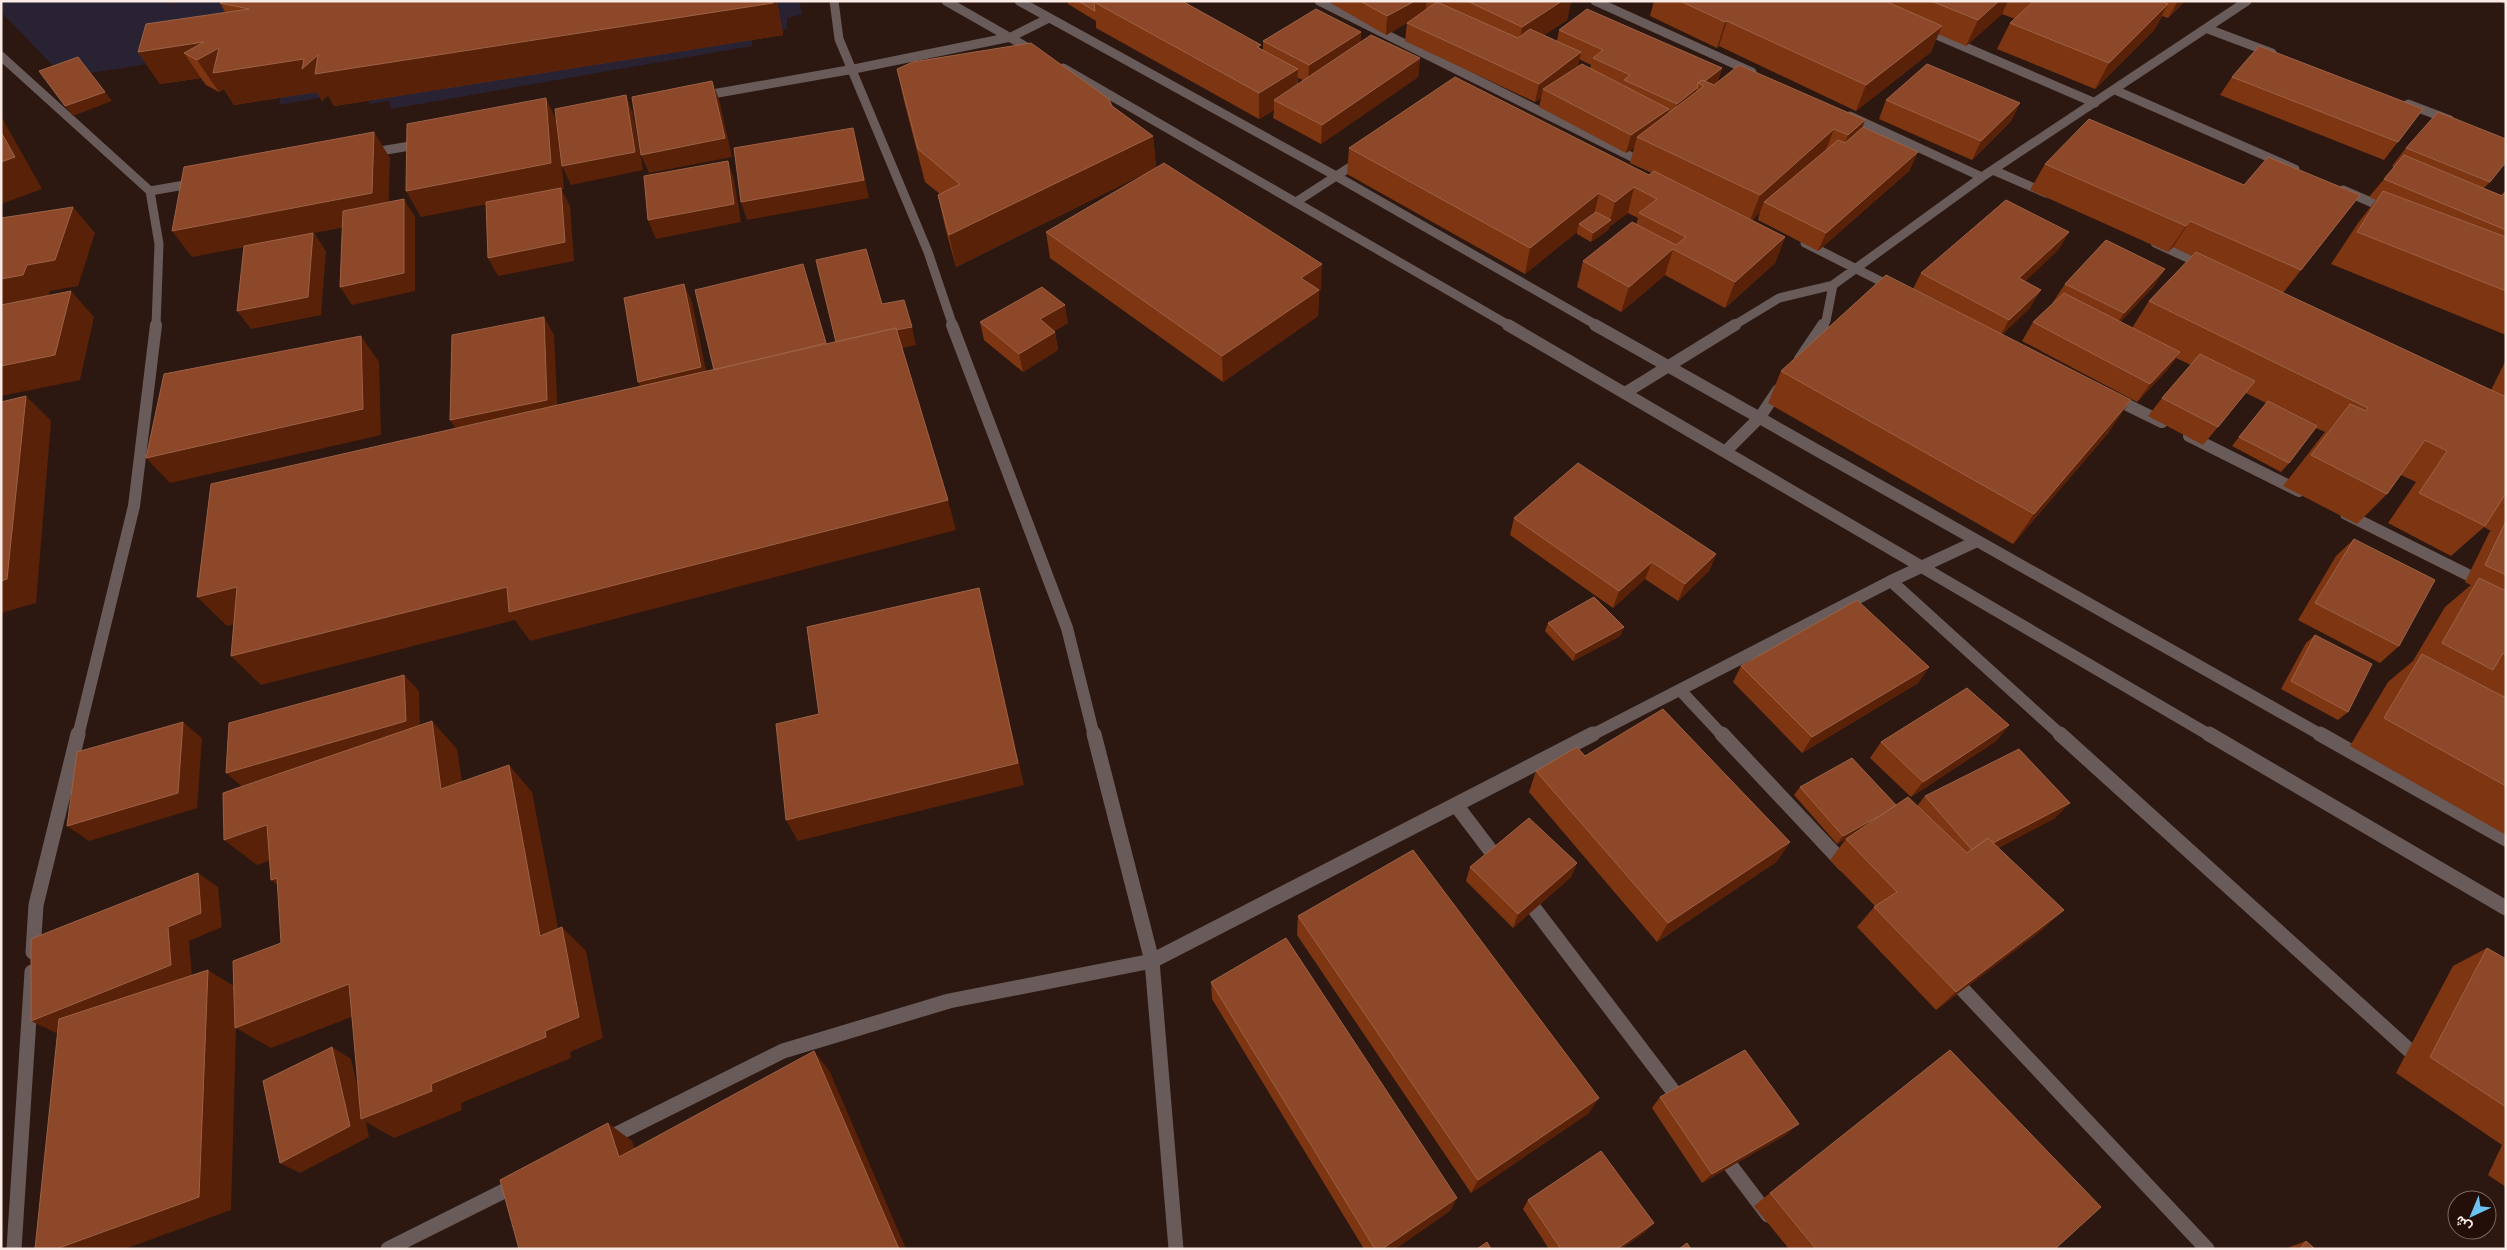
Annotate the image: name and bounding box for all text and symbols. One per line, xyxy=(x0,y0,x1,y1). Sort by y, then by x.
north arrow xyxy=(2447,1190,2497,1240)
text: ش xyxy=(2449,1211,2476,1238)

